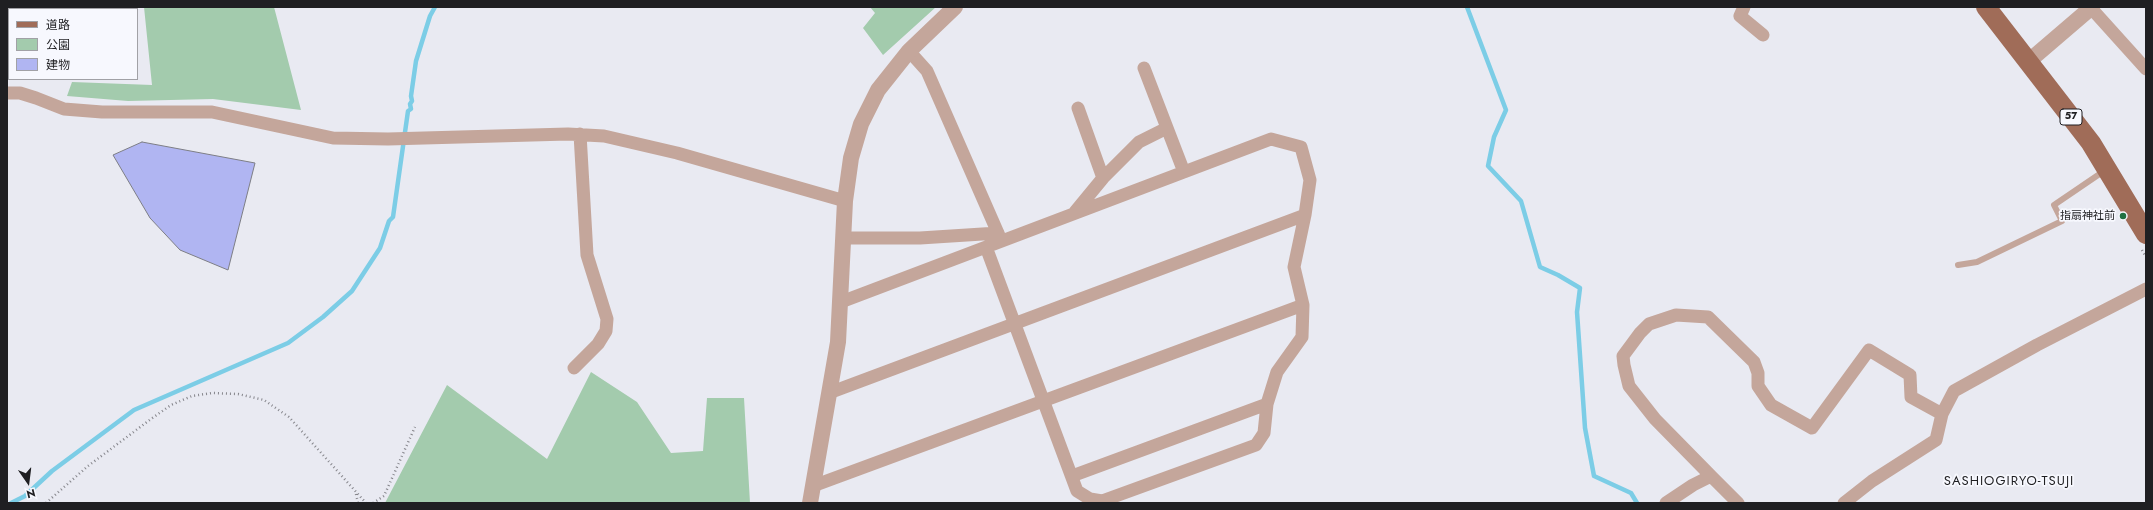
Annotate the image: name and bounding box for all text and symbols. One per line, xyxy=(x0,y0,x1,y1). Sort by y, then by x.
legend xyxy=(8,8,138,80)
text: 道路 xyxy=(46,16,70,34)
text: 公園 xyxy=(46,36,70,54)
text: 建物 xyxy=(46,56,70,74)
road number: 57 xyxy=(2060,109,2082,125)
place label: 指扇神社前 xyxy=(2060,209,2115,223)
marker: 指扇神社前 xyxy=(2118,211,2128,221)
north arrow xyxy=(8,462,48,502)
district label: SASHIOGIRYO-TSUJI xyxy=(1944,474,2074,490)
text: N xyxy=(25,485,37,502)

